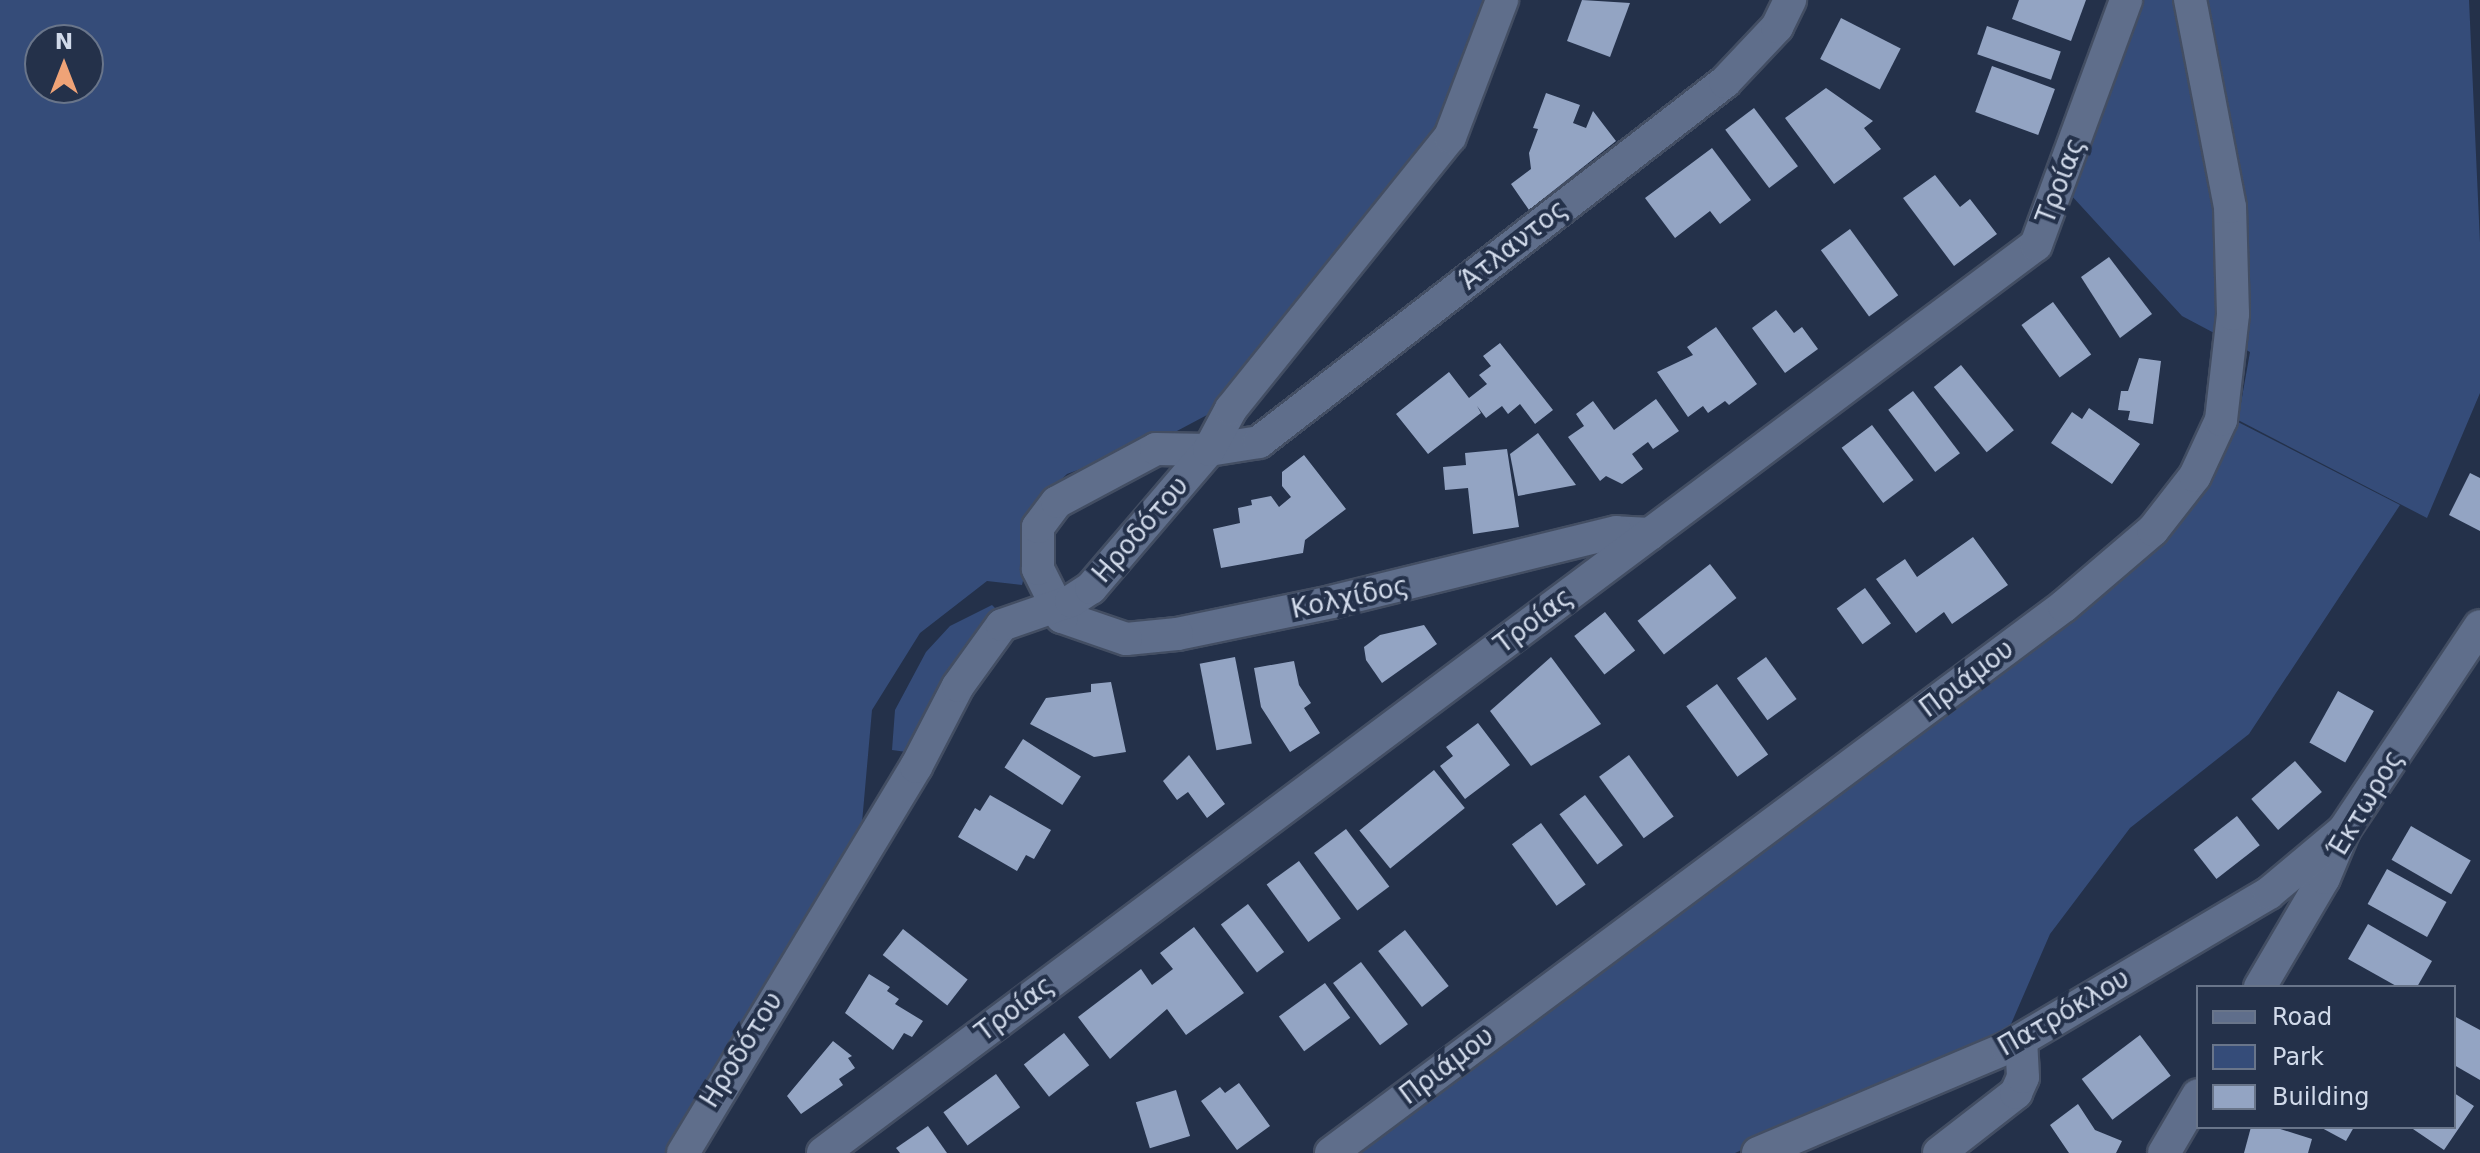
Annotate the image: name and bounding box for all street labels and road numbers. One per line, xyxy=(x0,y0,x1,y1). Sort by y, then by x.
street label: Τροίας xyxy=(2030,134,2092,228)
street label: Άτλαντος xyxy=(1454,193,1574,297)
street label: Ηροδότου xyxy=(1086,471,1196,589)
street label: Κολχίδος xyxy=(1288,570,1412,626)
street label: Τροίας xyxy=(1489,582,1579,660)
street label: Πριάμου xyxy=(1914,634,2020,724)
street label: Έκτωρος xyxy=(2322,745,2410,863)
street label: Πατρόκλου xyxy=(1993,963,2135,1063)
street label: Τροίας xyxy=(970,970,1060,1048)
street label: Ηροδότου xyxy=(694,986,790,1114)
street label: Πριάμου xyxy=(1394,1021,1500,1111)

